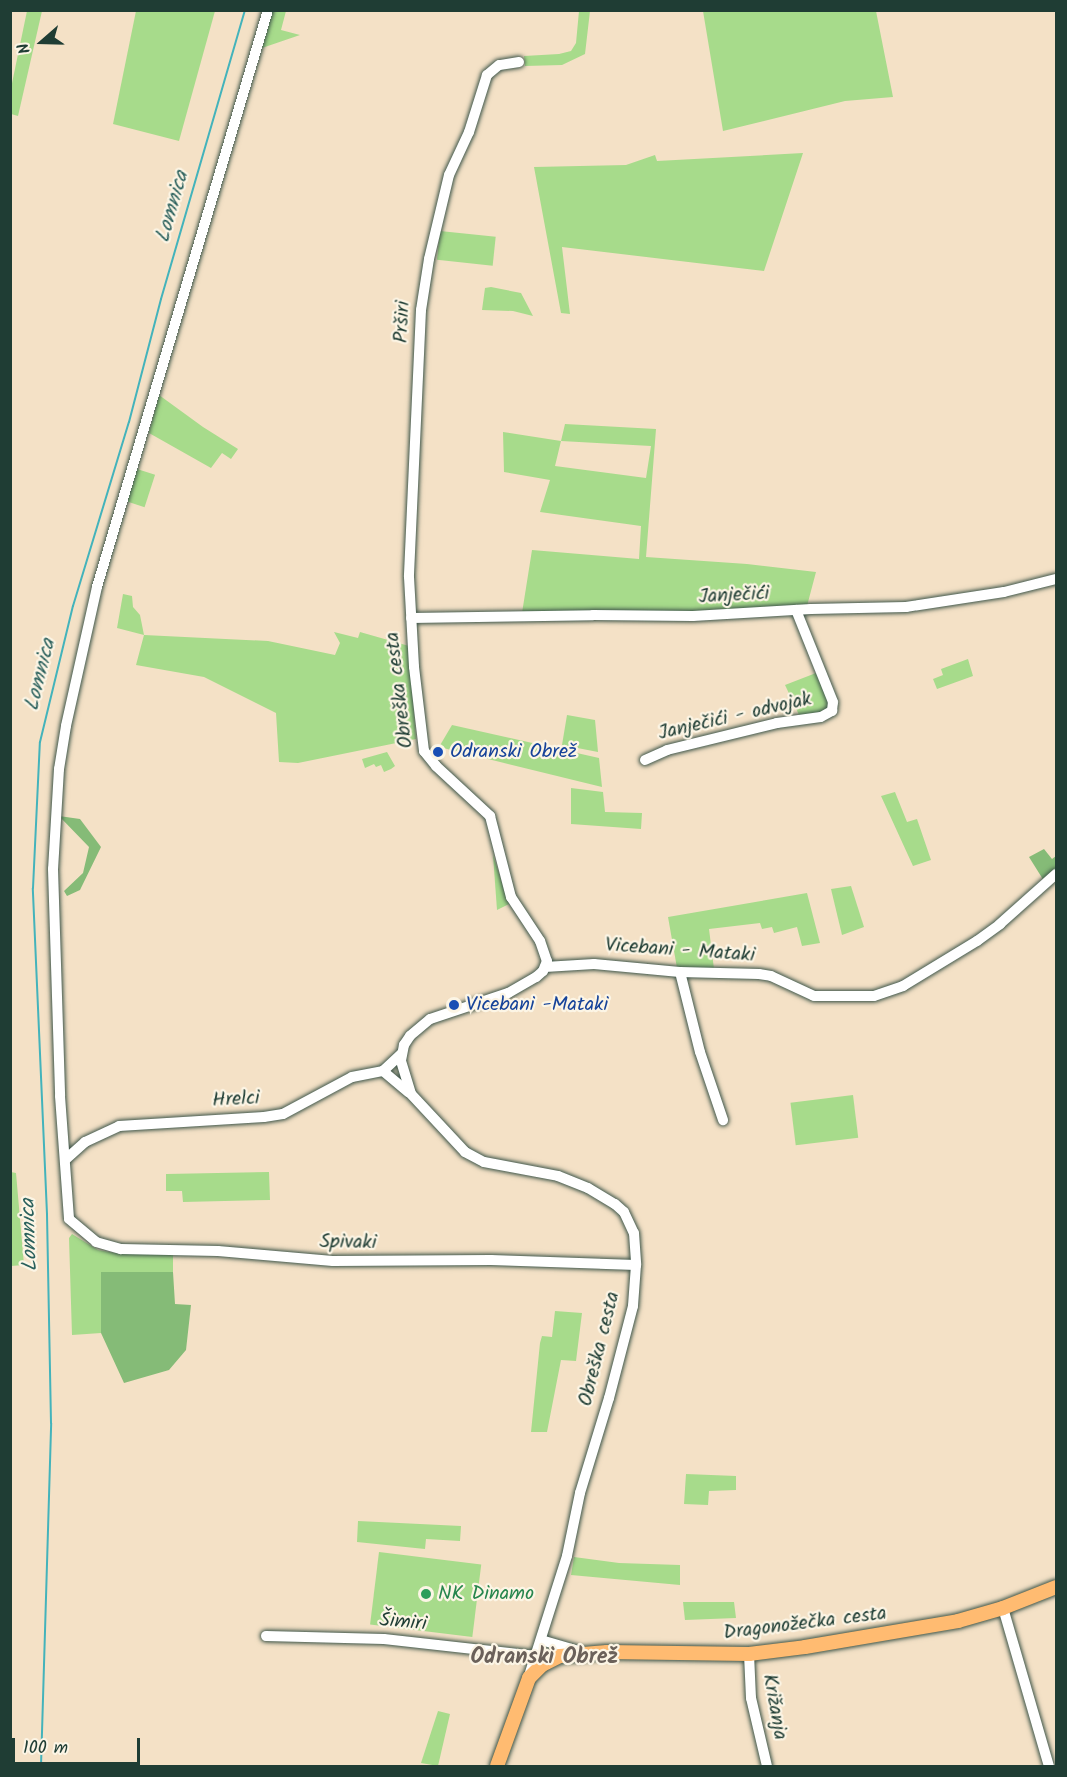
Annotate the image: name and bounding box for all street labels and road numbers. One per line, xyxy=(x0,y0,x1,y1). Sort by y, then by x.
street label: Prširi xyxy=(390,300,416,344)
street label: Janječići xyxy=(698,582,770,610)
street label: Obreška cesta xyxy=(381,630,419,750)
street label: Janječići - odvojak xyxy=(656,688,814,746)
street label: Vicebani - Mataki xyxy=(604,934,756,968)
street label: Hrelci xyxy=(212,1087,260,1113)
street label: Spivaki xyxy=(319,1231,377,1255)
street label: Obreška cesta xyxy=(574,1289,626,1409)
street label: Dragonožečka cesta xyxy=(722,1602,888,1646)
street label: Šimiri xyxy=(378,1609,428,1637)
street label: Križanja xyxy=(756,1672,792,1742)

